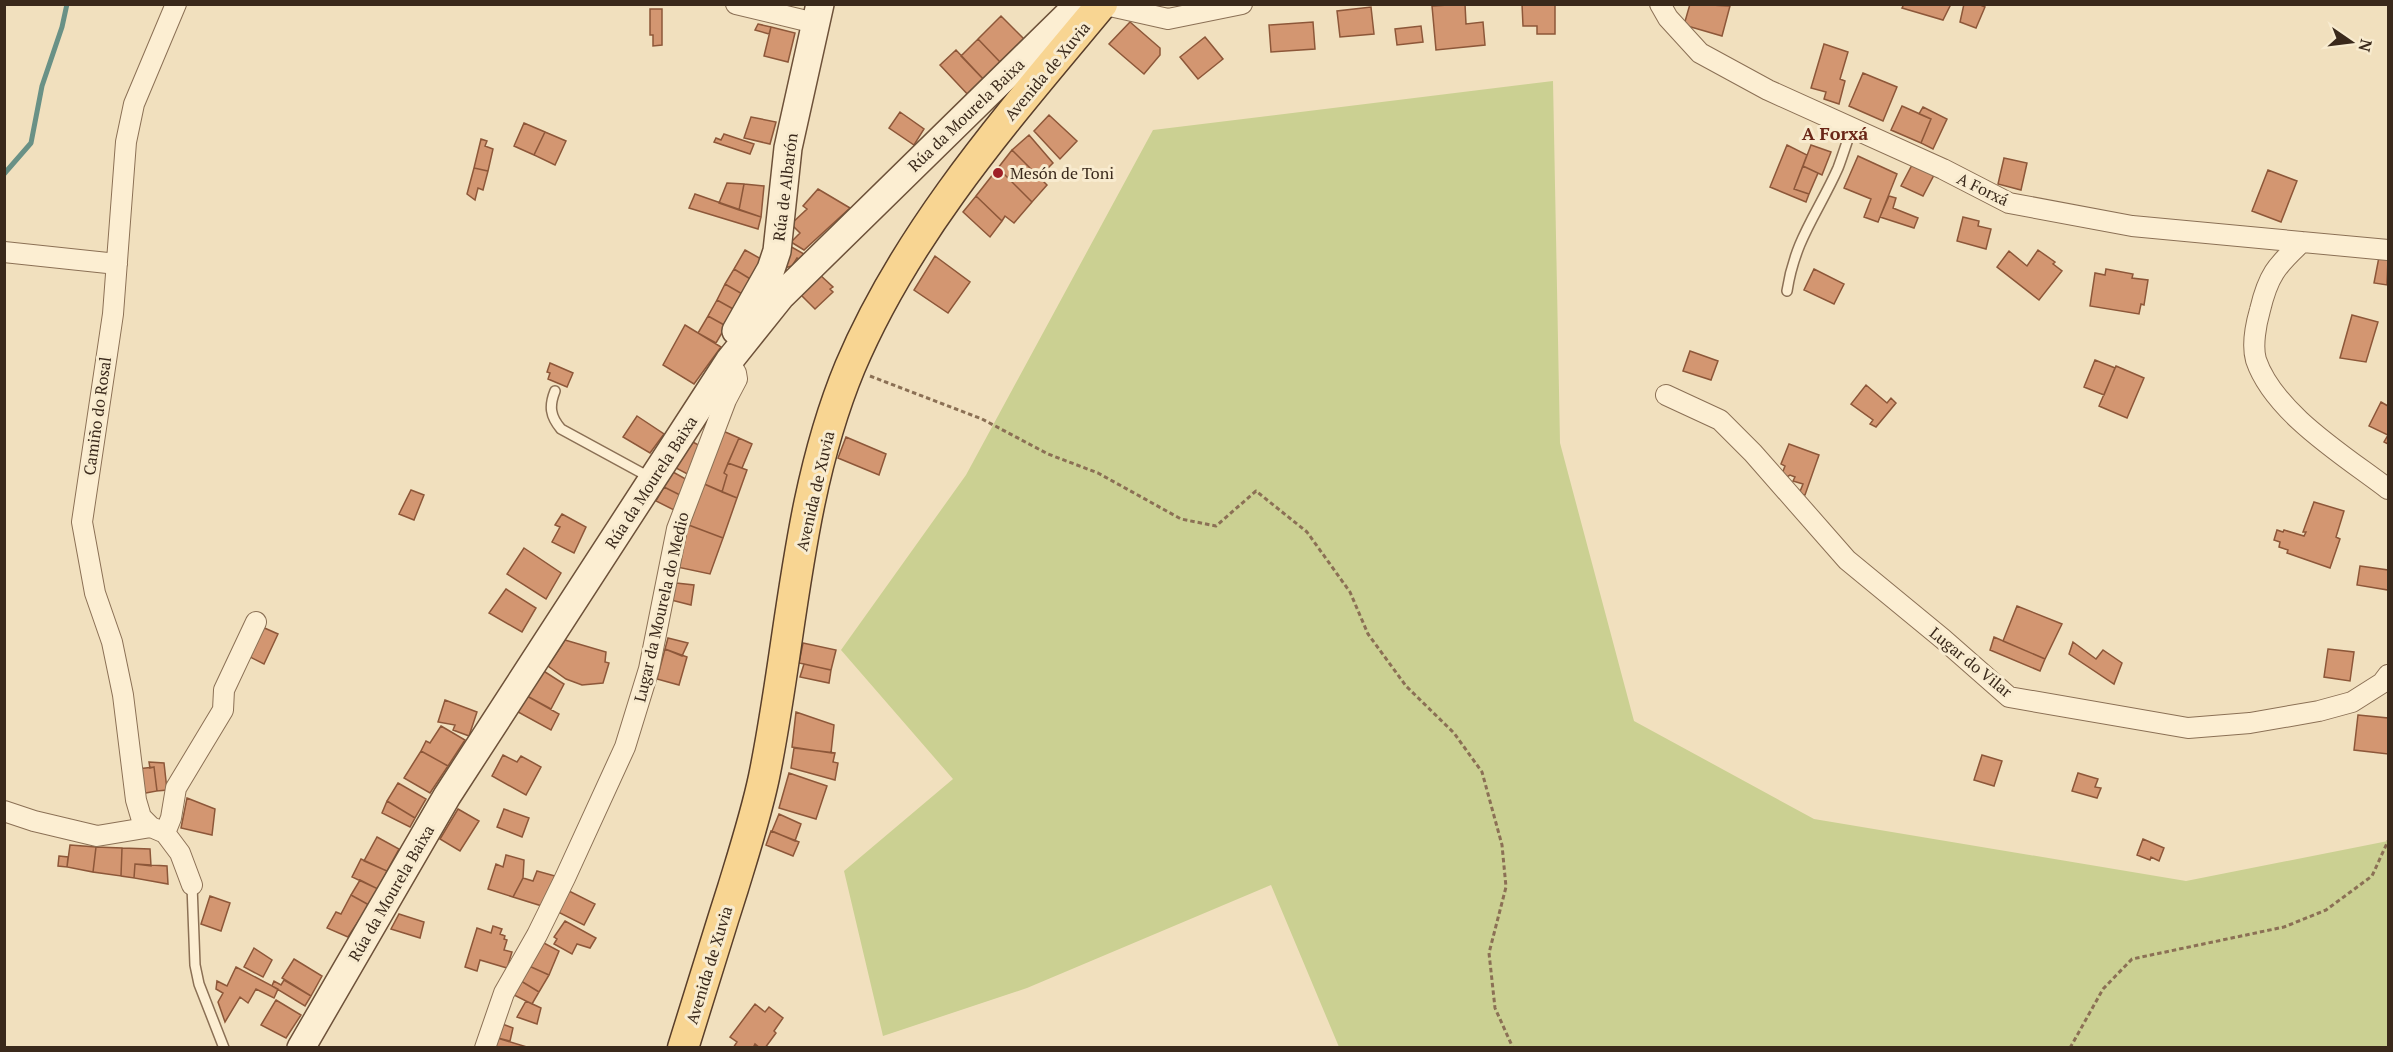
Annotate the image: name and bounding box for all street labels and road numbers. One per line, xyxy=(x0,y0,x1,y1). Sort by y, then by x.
street label: Avenida de Xuvia xyxy=(999,17,1095,125)
street label: Rúa da Mourela Baixa xyxy=(903,54,1029,176)
street label: Rúa de Albarón xyxy=(767,131,803,242)
street label: A Forxá xyxy=(1954,167,2012,211)
street label: Camiño do Rosal xyxy=(78,355,116,477)
street label: Rúa da Mourela Baixa xyxy=(600,411,702,553)
street label: Avenida de Xuvia xyxy=(790,429,840,553)
street label: Lugar da Mourela do Medio xyxy=(628,510,694,704)
street label: Lugar do Vilar xyxy=(1925,622,2018,703)
street label: Rúa da Mourela Baixa xyxy=(343,821,439,965)
street label: Avenida de Xuvia xyxy=(681,903,737,1027)

